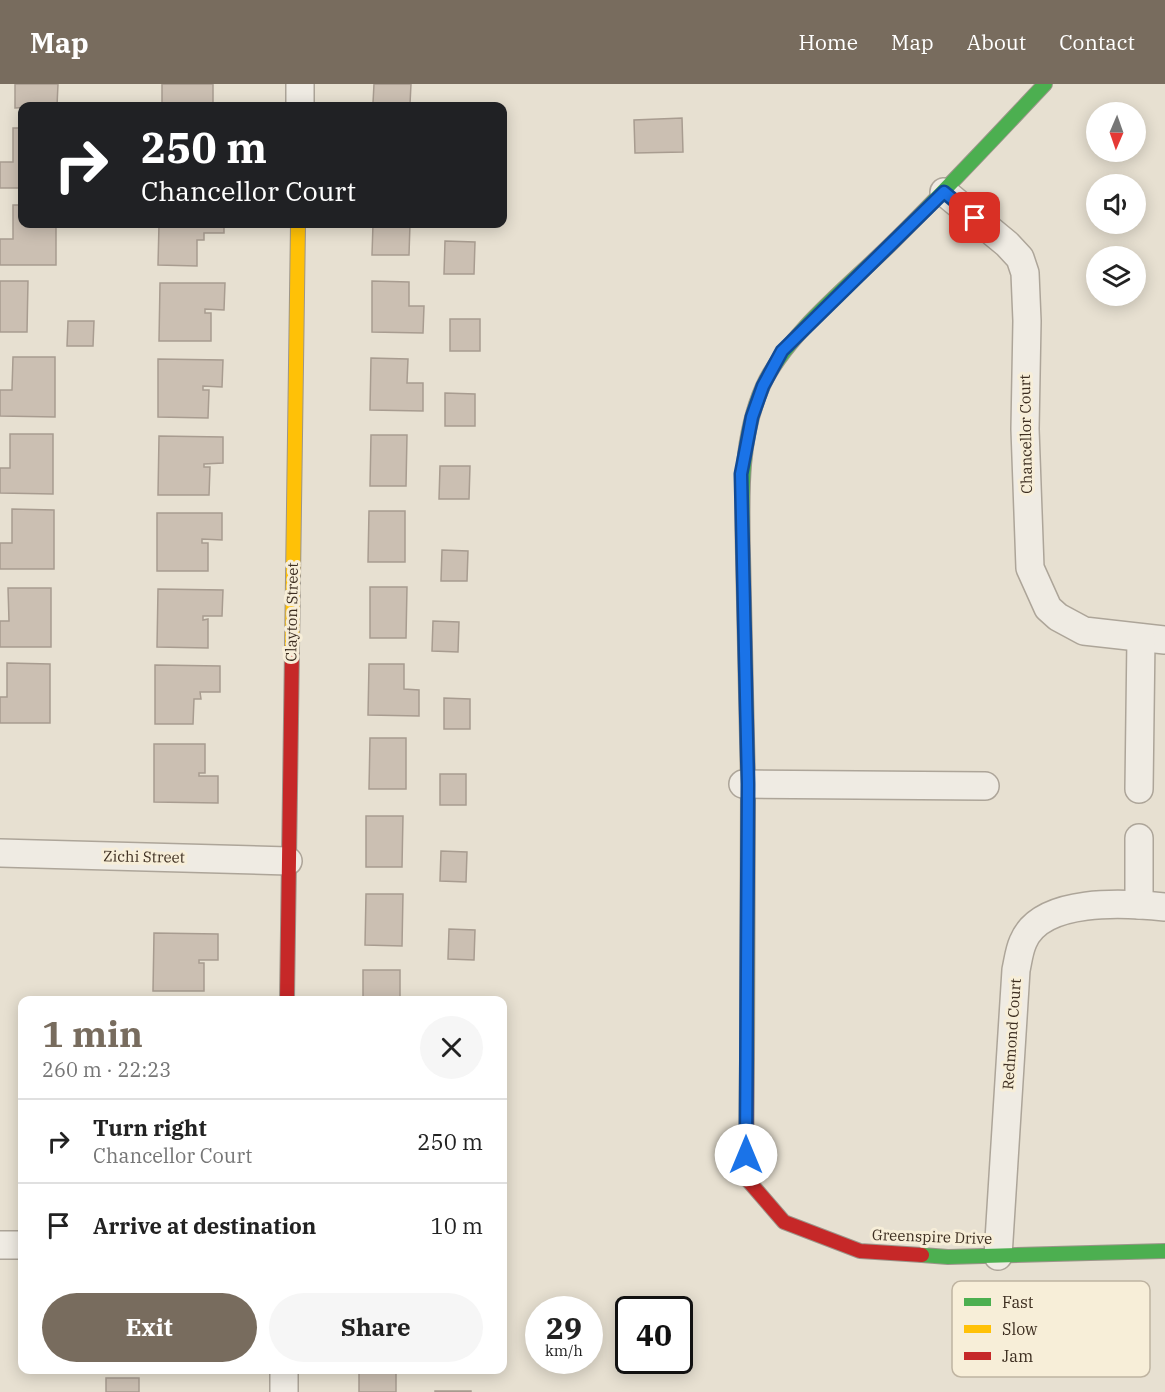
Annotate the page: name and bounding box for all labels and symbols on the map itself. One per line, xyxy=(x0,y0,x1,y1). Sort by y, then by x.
north arrow xyxy=(1086,102,1146,162)
pin xyxy=(949,192,1000,243)
street label: Chancellor Court xyxy=(1015,374,1036,494)
street label: Clayton Street xyxy=(281,562,302,662)
street label: Zichi Street xyxy=(103,846,185,867)
street label: Redmond Court xyxy=(998,978,1025,1090)
position arrow xyxy=(714,1123,778,1187)
street label: Greenspire Drive xyxy=(872,1225,993,1248)
legend xyxy=(952,1281,1150,1377)
text: Fast xyxy=(1002,1292,1034,1312)
speed limit sign: 40 xyxy=(615,1296,693,1374)
text: Slow xyxy=(1002,1319,1038,1339)
text: Jam xyxy=(1002,1346,1033,1366)

